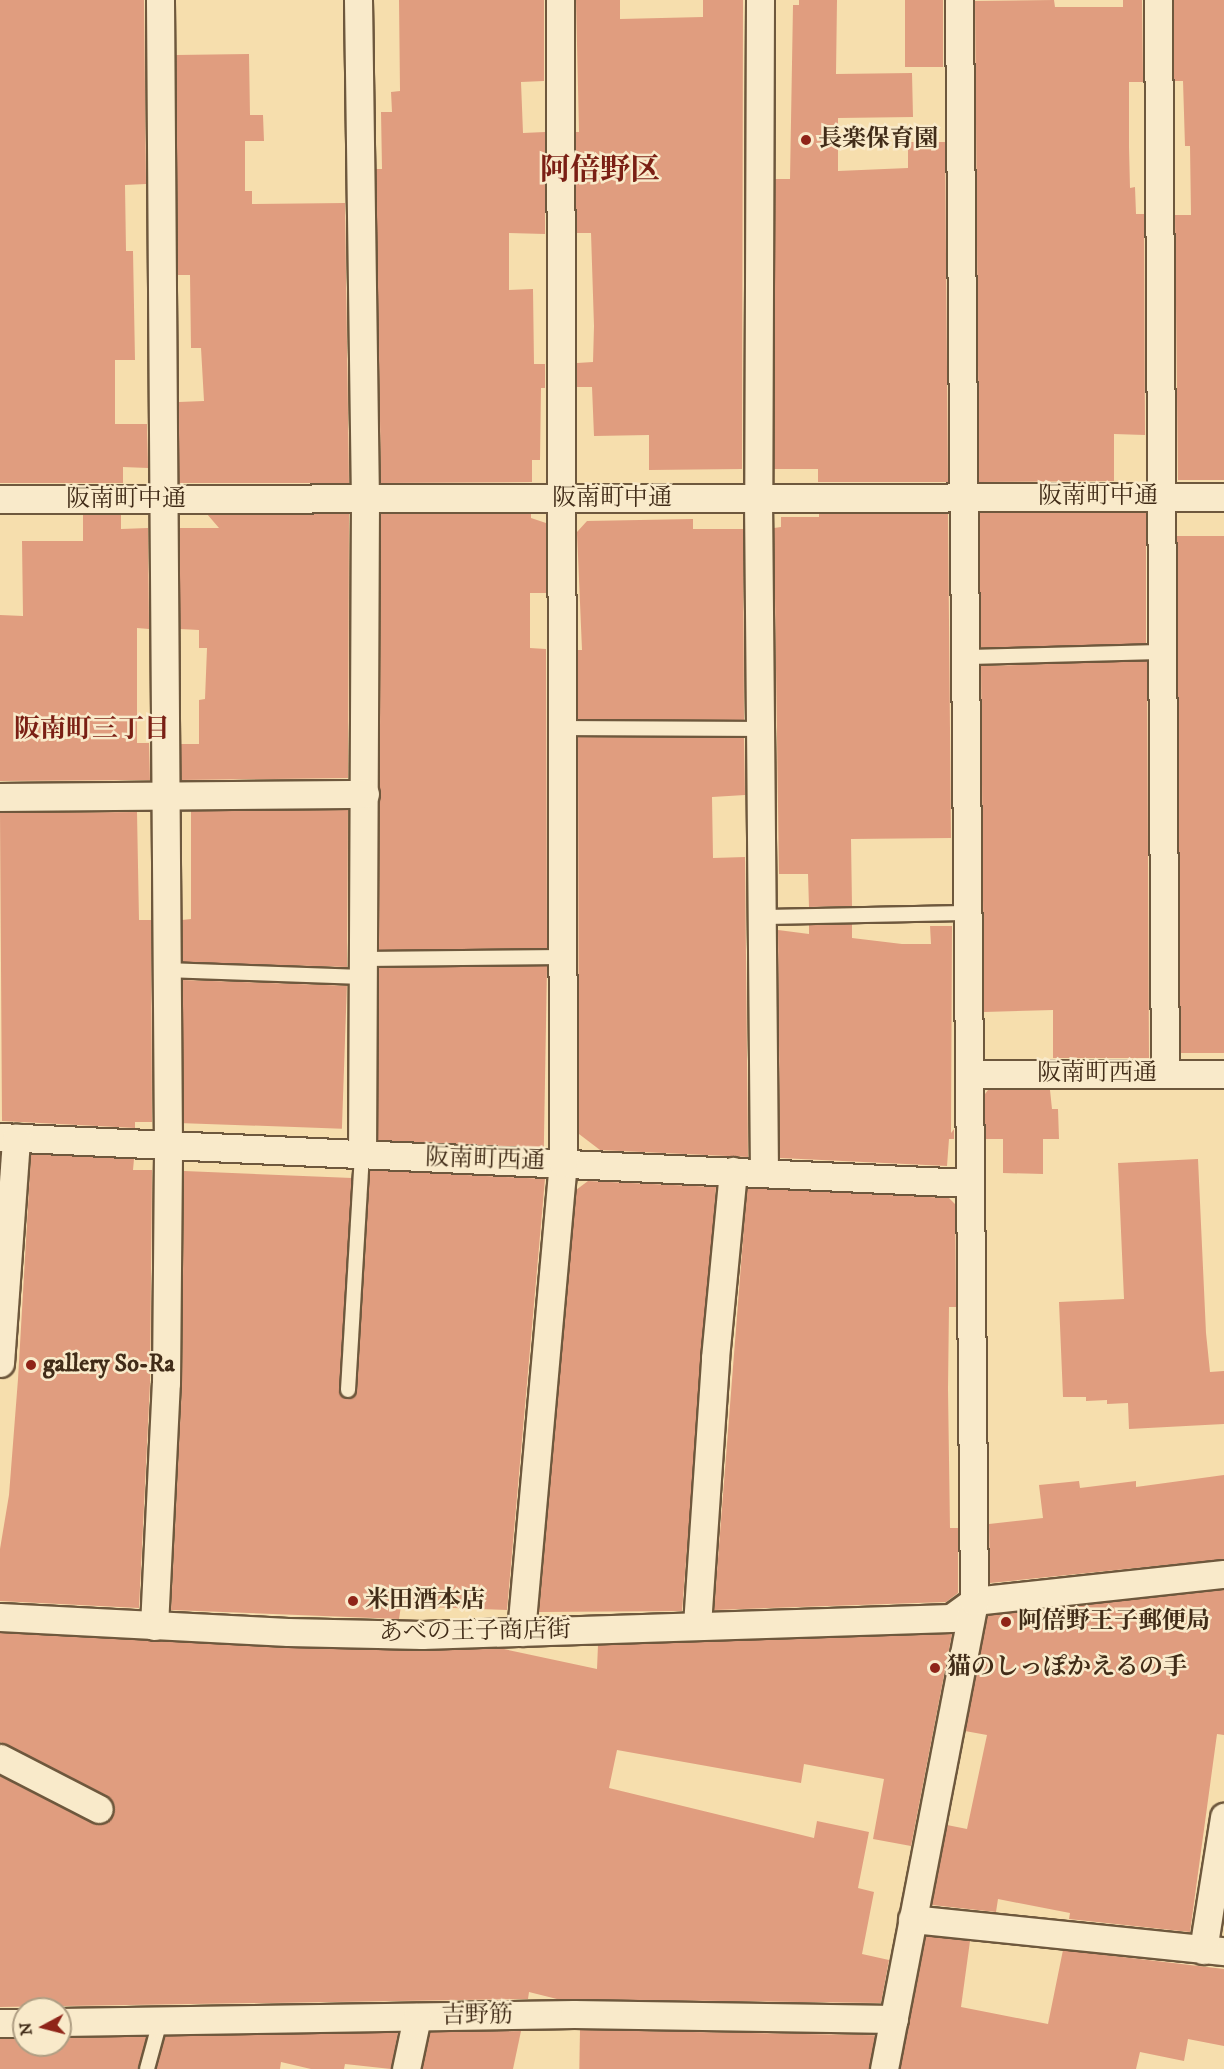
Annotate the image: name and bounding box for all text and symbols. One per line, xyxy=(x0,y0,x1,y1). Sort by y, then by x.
place label: 長楽保育園 xyxy=(818,126,938,154)
marker: 長楽保育園 xyxy=(799,133,813,147)
district label: 阿倍野区 xyxy=(540,153,660,189)
street label: 阪南町中通 xyxy=(1038,483,1158,511)
street label: 阪南町中通 xyxy=(552,485,672,513)
street label: 阪南町中通 xyxy=(66,486,186,514)
district label: 阪南町三丁目 xyxy=(14,714,170,746)
street label: 阪南町西通 xyxy=(1037,1060,1157,1088)
street label: 阪南町西通 xyxy=(425,1144,545,1176)
place label: gallery So-Ra xyxy=(43,1351,175,1379)
marker: gallery So-Ra xyxy=(24,1358,38,1372)
place label: 米田酒本店 xyxy=(365,1587,485,1615)
marker: 米田酒本店 xyxy=(346,1594,360,1608)
place label: 阿倍野王子郵便局 xyxy=(1018,1608,1210,1636)
marker: 阿倍野王子郵便局 xyxy=(999,1615,1013,1629)
street label: あべの王子商店街 xyxy=(379,1616,571,1648)
place label: 猫のしっぽかえるの手 xyxy=(947,1654,1187,1682)
marker: 猫のしっぽかえるの手 xyxy=(928,1661,942,1675)
north arrow xyxy=(12,1997,72,2057)
street label: 吉野筋 xyxy=(441,2001,513,2031)
text: N xyxy=(15,2021,37,2037)

